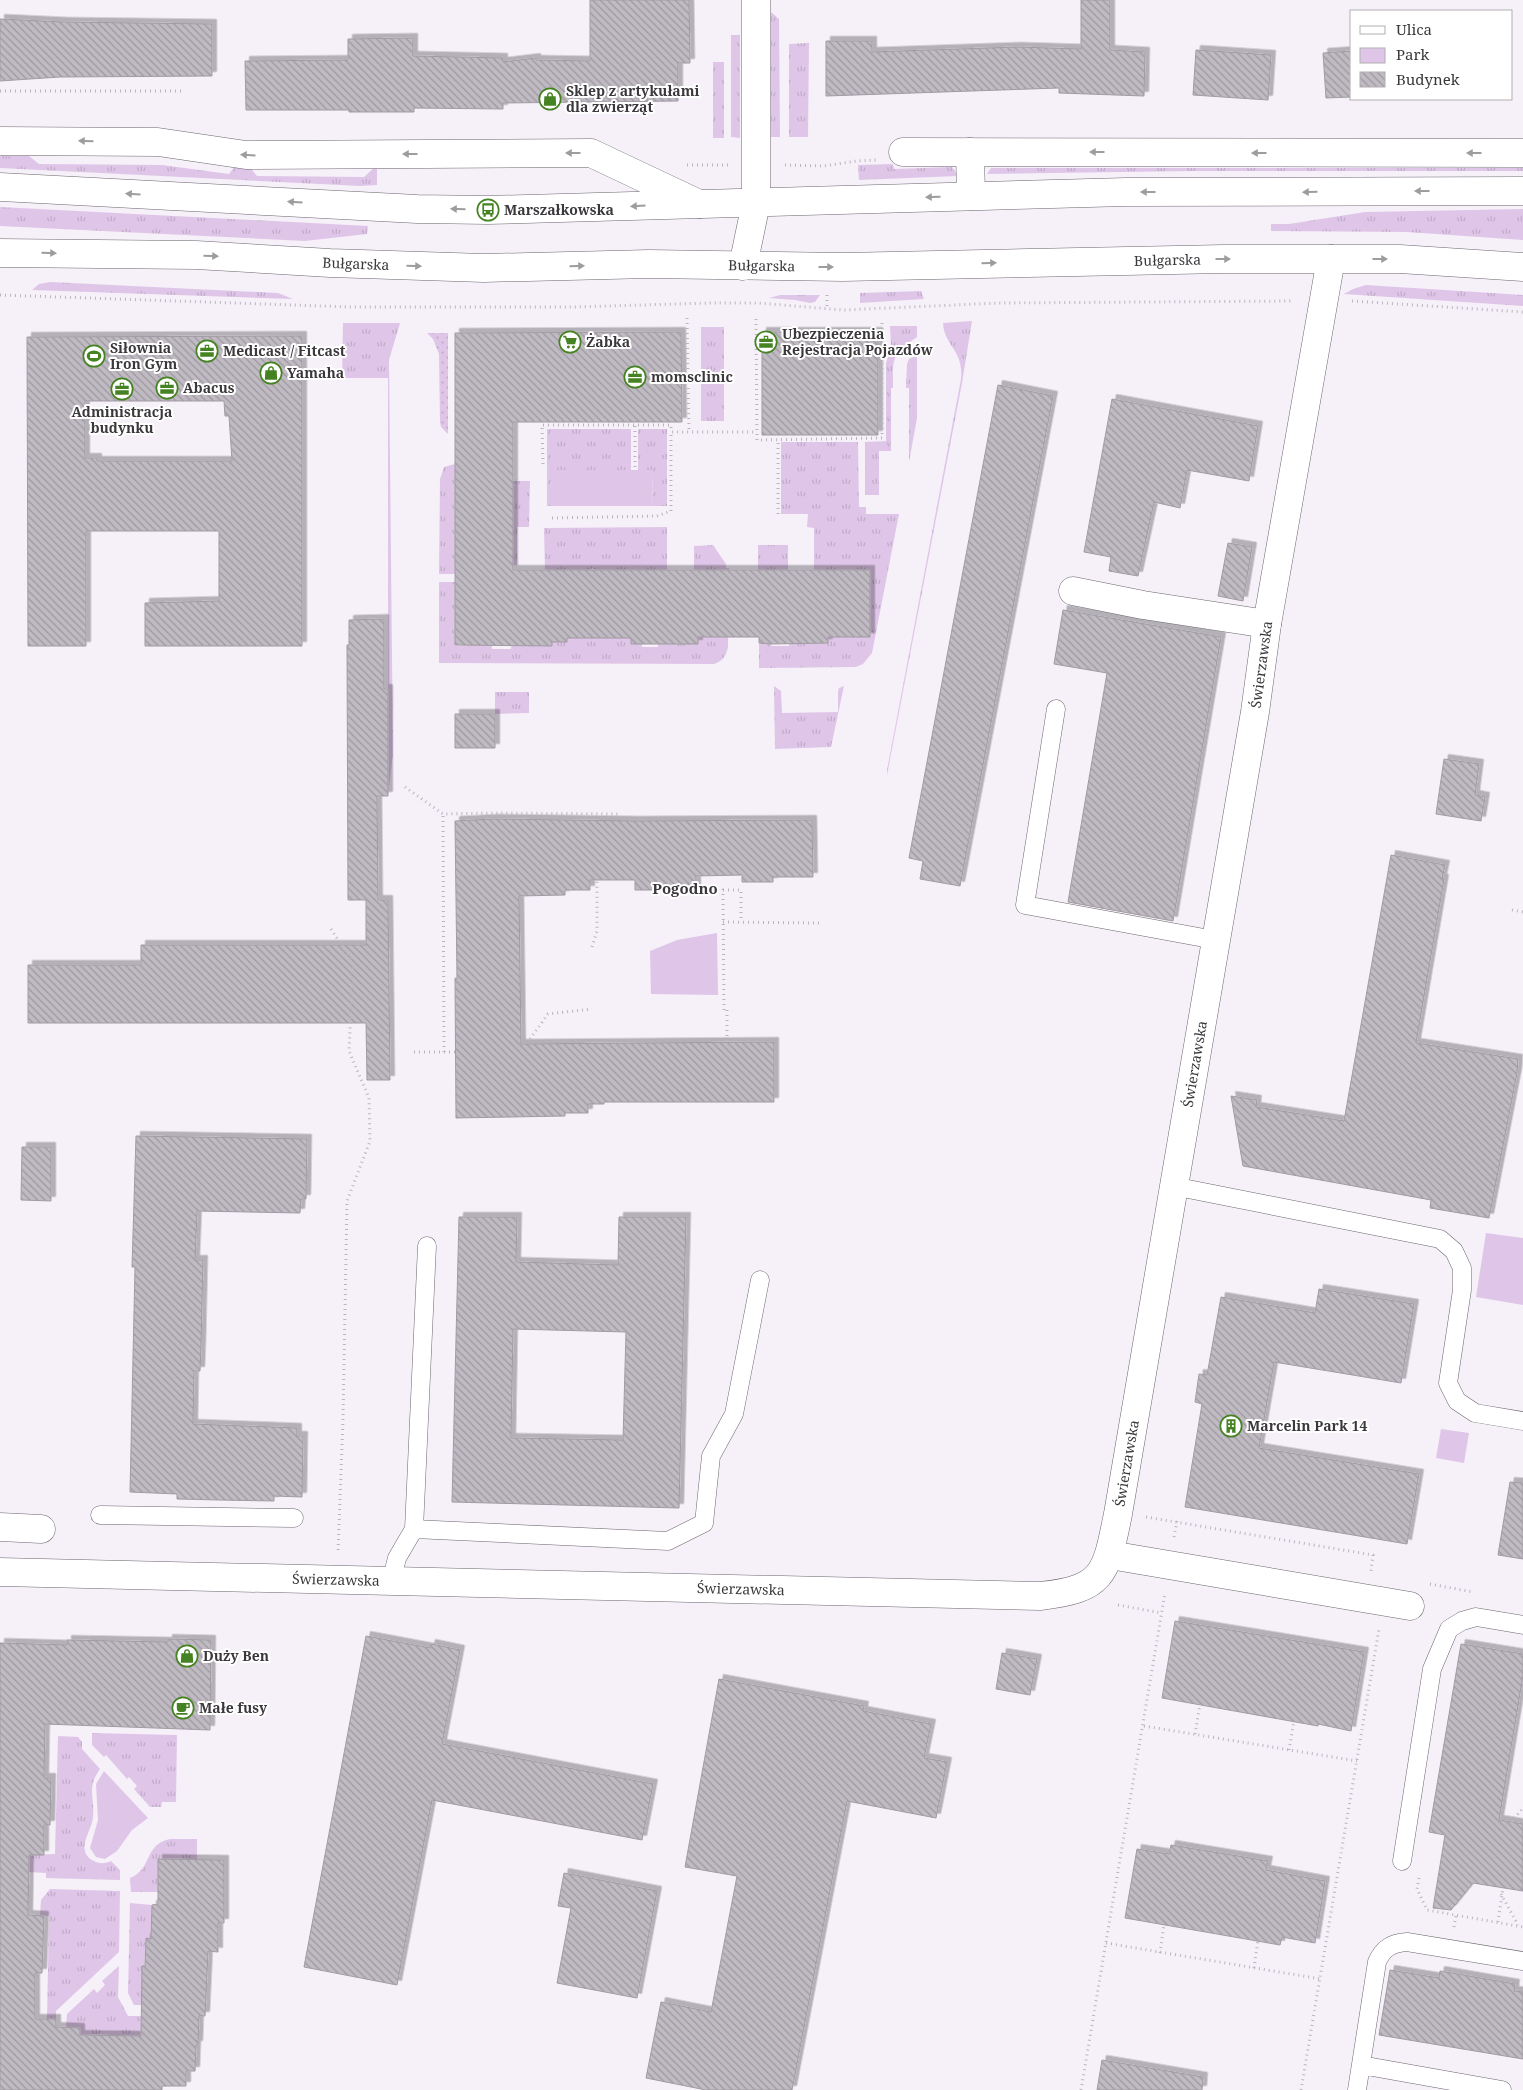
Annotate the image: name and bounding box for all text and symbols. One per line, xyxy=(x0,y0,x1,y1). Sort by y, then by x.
legend xyxy=(1350,10,1513,100)
text: Ulica xyxy=(1396,19,1432,39)
text: Park xyxy=(1396,44,1430,64)
text: Budynek xyxy=(1396,69,1460,89)
place label: Sklep z artykułami dla zwierząt xyxy=(566,81,700,116)
shop icon: Sklep z artykułami dla zwierząt xyxy=(538,87,562,111)
one-way arrow xyxy=(78,137,94,145)
one-way arrow xyxy=(1089,148,1105,156)
one-way arrow xyxy=(565,149,581,157)
one-way arrow xyxy=(1251,149,1267,157)
one-way arrow xyxy=(1466,149,1482,157)
one-way arrow xyxy=(240,150,256,158)
one-way arrow xyxy=(402,150,418,158)
one-way arrow xyxy=(1414,187,1430,195)
one-way arrow xyxy=(1139,188,1155,196)
one-way arrow xyxy=(1302,188,1318,196)
one-way arrow xyxy=(125,189,141,197)
one-way arrow xyxy=(924,194,940,202)
one-way arrow xyxy=(287,198,303,206)
bus stop icon: Marszałkowska xyxy=(476,198,500,222)
place label: Marszałkowska xyxy=(504,200,614,219)
one-way arrow xyxy=(629,202,645,210)
one-way arrow xyxy=(449,205,465,213)
one-way arrow xyxy=(41,249,57,257)
street label: Bułgarska xyxy=(1134,249,1201,270)
one-way arrow xyxy=(203,252,219,260)
street label: Bułgarska xyxy=(322,253,390,274)
street label: Bułgarska xyxy=(728,255,795,275)
one-way arrow xyxy=(1215,255,1231,263)
one-way arrow xyxy=(1372,255,1388,263)
one-way arrow xyxy=(981,259,997,267)
one-way arrow xyxy=(569,262,585,270)
one-way arrow xyxy=(406,263,422,271)
one-way arrow xyxy=(819,263,835,271)
place label: Ubezpieczenia Rejestracja Pojazdów xyxy=(782,324,933,359)
supermarket icon: Żabka xyxy=(558,330,582,354)
office icon: Ubezpieczenia Rejestracja Pojazdów xyxy=(754,330,778,354)
place label: Żabka xyxy=(586,332,630,351)
place label: Siłownia Iron Gym xyxy=(110,338,177,373)
office icon: Medicast / Fitcast xyxy=(195,339,219,363)
place label: Medicast / Fitcast xyxy=(223,341,346,360)
sports icon: Siłownia Iron Gym xyxy=(82,344,106,368)
shop icon: Yamaha xyxy=(259,361,283,385)
place label: Yamaha xyxy=(287,363,344,382)
office icon: momsclinic xyxy=(623,365,647,389)
place label: momsclinic xyxy=(651,367,733,386)
office icon: Abacus xyxy=(155,376,179,400)
office icon: Administracja budynku xyxy=(110,377,134,401)
place label: Abacus xyxy=(183,378,235,397)
place label: Administracja budynku xyxy=(72,402,172,437)
street label: Świerzawska xyxy=(1246,620,1276,709)
district label: Pogodno xyxy=(652,878,718,898)
street label: Świerzawska xyxy=(1178,1019,1211,1109)
building icon: Marcelin Park 14 xyxy=(1219,1414,1243,1438)
place label: Marcelin Park 14 xyxy=(1247,1416,1367,1435)
street label: Świerzawska xyxy=(1109,1418,1143,1508)
street label: Świerzawska xyxy=(292,1569,380,1590)
street label: Świerzawska xyxy=(697,1578,785,1599)
shop icon: Duży Ben xyxy=(175,1644,199,1668)
place label: Duży Ben xyxy=(203,1646,269,1665)
cafe icon: Małe fusy xyxy=(171,1696,195,1720)
place label: Małe fusy xyxy=(199,1698,268,1717)

